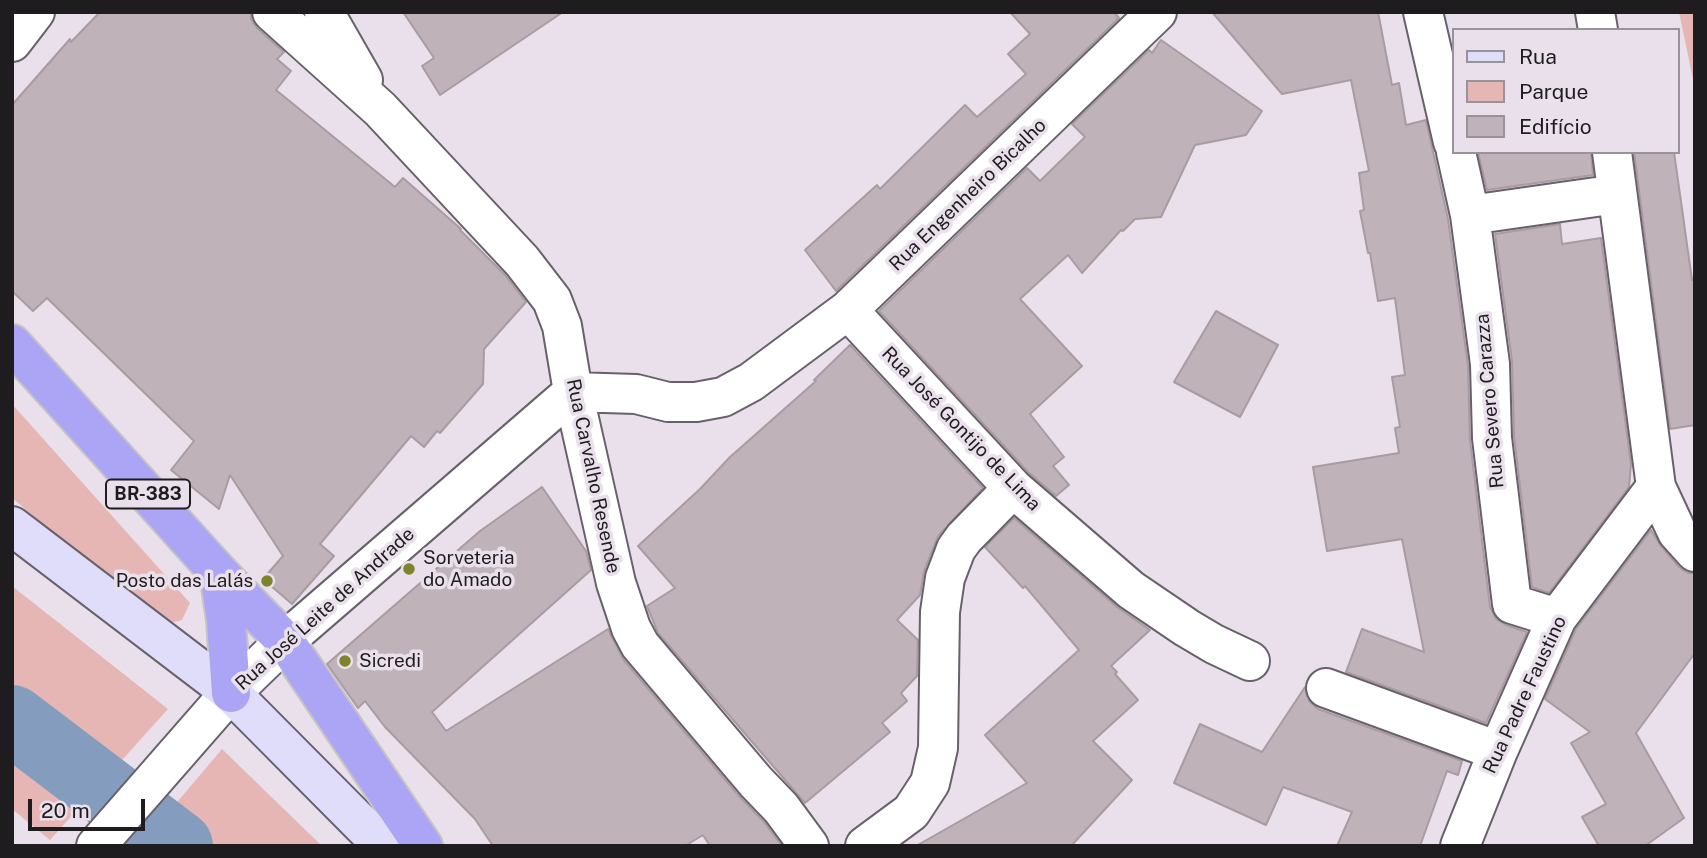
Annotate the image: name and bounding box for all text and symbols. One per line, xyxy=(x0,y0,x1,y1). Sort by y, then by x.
legend xyxy=(1452,28,1679,154)
text: Rua xyxy=(1519,44,1557,69)
text: Parque xyxy=(1519,79,1588,104)
street label: Rua Engenheiro Bicalho xyxy=(885,114,1051,276)
text: Edifício xyxy=(1519,114,1592,139)
street label: Rua Severo Carazza xyxy=(1471,313,1509,489)
street label: Rua José Gontijo de Lima xyxy=(877,342,1045,516)
street label: Rua Carvalho Resende xyxy=(561,377,625,575)
road number: BR-383 xyxy=(106,480,190,508)
street label: Rua José Leite de Andrade xyxy=(231,523,419,695)
place label: Sorveteria do Amado xyxy=(423,547,514,591)
marker: Sorveteria do Amado xyxy=(401,561,417,577)
place label: Posto das Lalás xyxy=(116,570,253,592)
marker: Posto das Lalás xyxy=(259,573,275,589)
street label: Rua Padre Faustino xyxy=(1478,613,1572,777)
place label: Sicredi xyxy=(359,650,421,672)
marker: Sicredi xyxy=(337,653,353,669)
scale bar xyxy=(32,784,149,828)
text: 20 m xyxy=(41,798,90,823)

